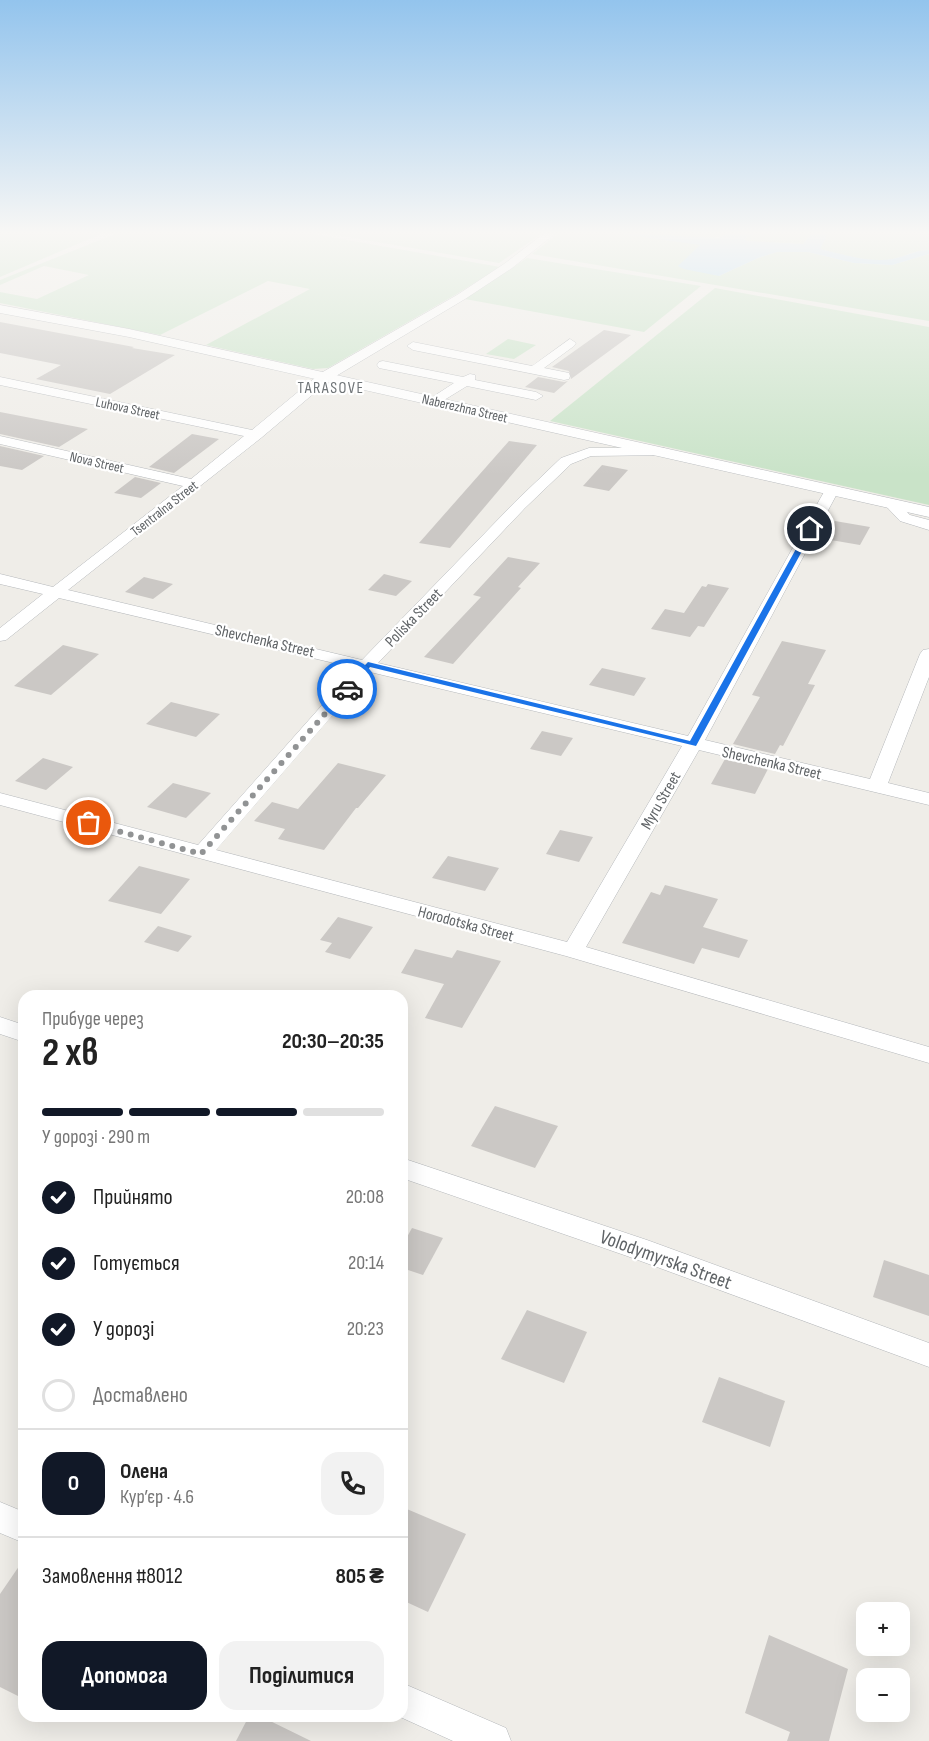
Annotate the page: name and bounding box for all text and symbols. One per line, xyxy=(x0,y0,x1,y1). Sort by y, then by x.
district label: TARASOVE xyxy=(297,379,365,398)
street label: Naberezhna Street xyxy=(420,390,509,427)
street label: Luhova Street xyxy=(94,393,161,424)
street label: Nova Street xyxy=(68,448,126,477)
street label: Tsentralna Street xyxy=(127,477,201,540)
pin xyxy=(784,503,835,554)
icon: home xyxy=(793,512,826,545)
street label: Poliska Street xyxy=(382,585,447,651)
street label: Shevchenka Street xyxy=(213,621,316,662)
courier xyxy=(317,659,377,719)
icon: car xyxy=(331,673,364,706)
street label: Shevchenka Street xyxy=(720,743,823,784)
street label: Myru Street xyxy=(637,769,685,833)
pin xyxy=(63,797,114,848)
icon: bag xyxy=(72,806,105,839)
street label: Horodotska Street xyxy=(416,903,516,946)
text: Прибуде через xyxy=(42,1007,144,1031)
text: 20:30–20:35 xyxy=(282,1028,384,1055)
text: 2 хв xyxy=(42,1030,98,1077)
text: У дорозі · 290 m xyxy=(42,1125,150,1149)
icon: check xyxy=(42,1181,75,1214)
text: Прийнято xyxy=(93,1184,173,1211)
text: 20:08 xyxy=(346,1185,384,1209)
street label: Volodymyrska Street xyxy=(596,1225,735,1295)
icon: check xyxy=(42,1247,75,1280)
text: Готується xyxy=(93,1250,180,1277)
text: 20:14 xyxy=(348,1251,384,1275)
icon: check xyxy=(42,1313,75,1346)
text: У дорозі xyxy=(93,1316,154,1343)
text: 20:23 xyxy=(347,1317,384,1341)
text: Доставлено xyxy=(93,1382,188,1409)
button: phone xyxy=(321,1452,384,1515)
text: Олена xyxy=(120,1458,168,1485)
text: О xyxy=(68,1470,79,1497)
text: Кур’єр · 4.6 xyxy=(120,1485,194,1509)
text: Замовлення #8012 xyxy=(42,1563,183,1590)
text: 805 ₴ xyxy=(335,1563,384,1590)
map controls xyxy=(856,1602,910,1722)
button: + xyxy=(856,1602,910,1656)
button: Допомога xyxy=(42,1641,207,1710)
button: Поділитися xyxy=(219,1641,384,1710)
button: − xyxy=(856,1668,910,1722)

